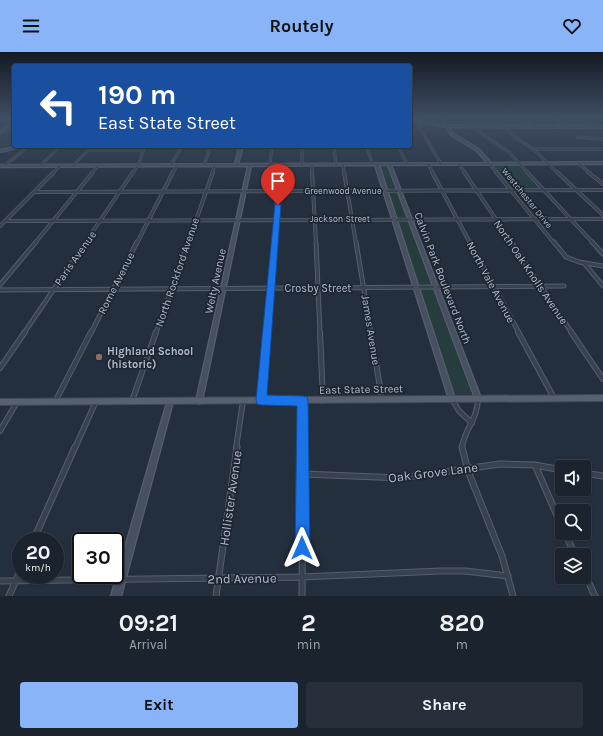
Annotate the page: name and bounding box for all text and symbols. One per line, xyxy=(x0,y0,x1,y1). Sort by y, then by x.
icon: menu xyxy=(20,15,42,37)
text: Routely xyxy=(269,15,334,37)
icon: heart xyxy=(561,15,583,37)
text: 190 m xyxy=(98,78,176,111)
icon: left xyxy=(32,80,84,132)
text: East State Street xyxy=(98,112,236,134)
pin xyxy=(261,164,295,205)
street label: Westchester Drive xyxy=(500,166,555,230)
icon: arrive xyxy=(267,170,289,192)
street label: Greenwood Avenue xyxy=(304,186,382,196)
street label: Calvin Park Boulevard North xyxy=(411,210,474,346)
street label: Jackson Street xyxy=(310,214,371,224)
street label: North Rockford Avenue xyxy=(153,216,202,328)
street label: North Oak Knolls Avenue xyxy=(491,218,571,327)
street label: Paris Avenue xyxy=(52,228,99,288)
street label: North Vale Avenue xyxy=(464,239,518,325)
street label: Welty Avenue xyxy=(202,247,229,315)
street label: Rome Avenue xyxy=(95,250,138,316)
street label: Crosby Street xyxy=(285,282,351,295)
street label: James Avenue xyxy=(359,294,383,367)
place label: Highland School (historic) xyxy=(107,345,193,371)
marker: Highland School (historic) xyxy=(94,352,104,362)
street label: East State Street xyxy=(319,382,403,397)
street label: Hollister Avenue xyxy=(216,449,245,547)
street label: Oak Grove Lane xyxy=(387,460,479,485)
map controls xyxy=(555,460,591,584)
button: sound xyxy=(555,460,591,496)
button: search xyxy=(555,504,591,540)
position arrow xyxy=(281,527,323,569)
speed limit sign: 30 xyxy=(72,532,124,584)
text: 20 xyxy=(26,541,50,564)
button: layers xyxy=(555,548,591,584)
text: km/h xyxy=(25,562,51,574)
street label: 2nd Avenue xyxy=(207,570,277,587)
text: 09:21 xyxy=(119,609,178,637)
text: 2 xyxy=(301,609,316,637)
text: 820 xyxy=(439,609,484,637)
text: Arrival xyxy=(129,637,167,652)
text: min xyxy=(297,637,321,652)
text: m xyxy=(456,637,468,652)
button: Exit xyxy=(20,682,298,728)
button: Share xyxy=(306,682,583,728)

